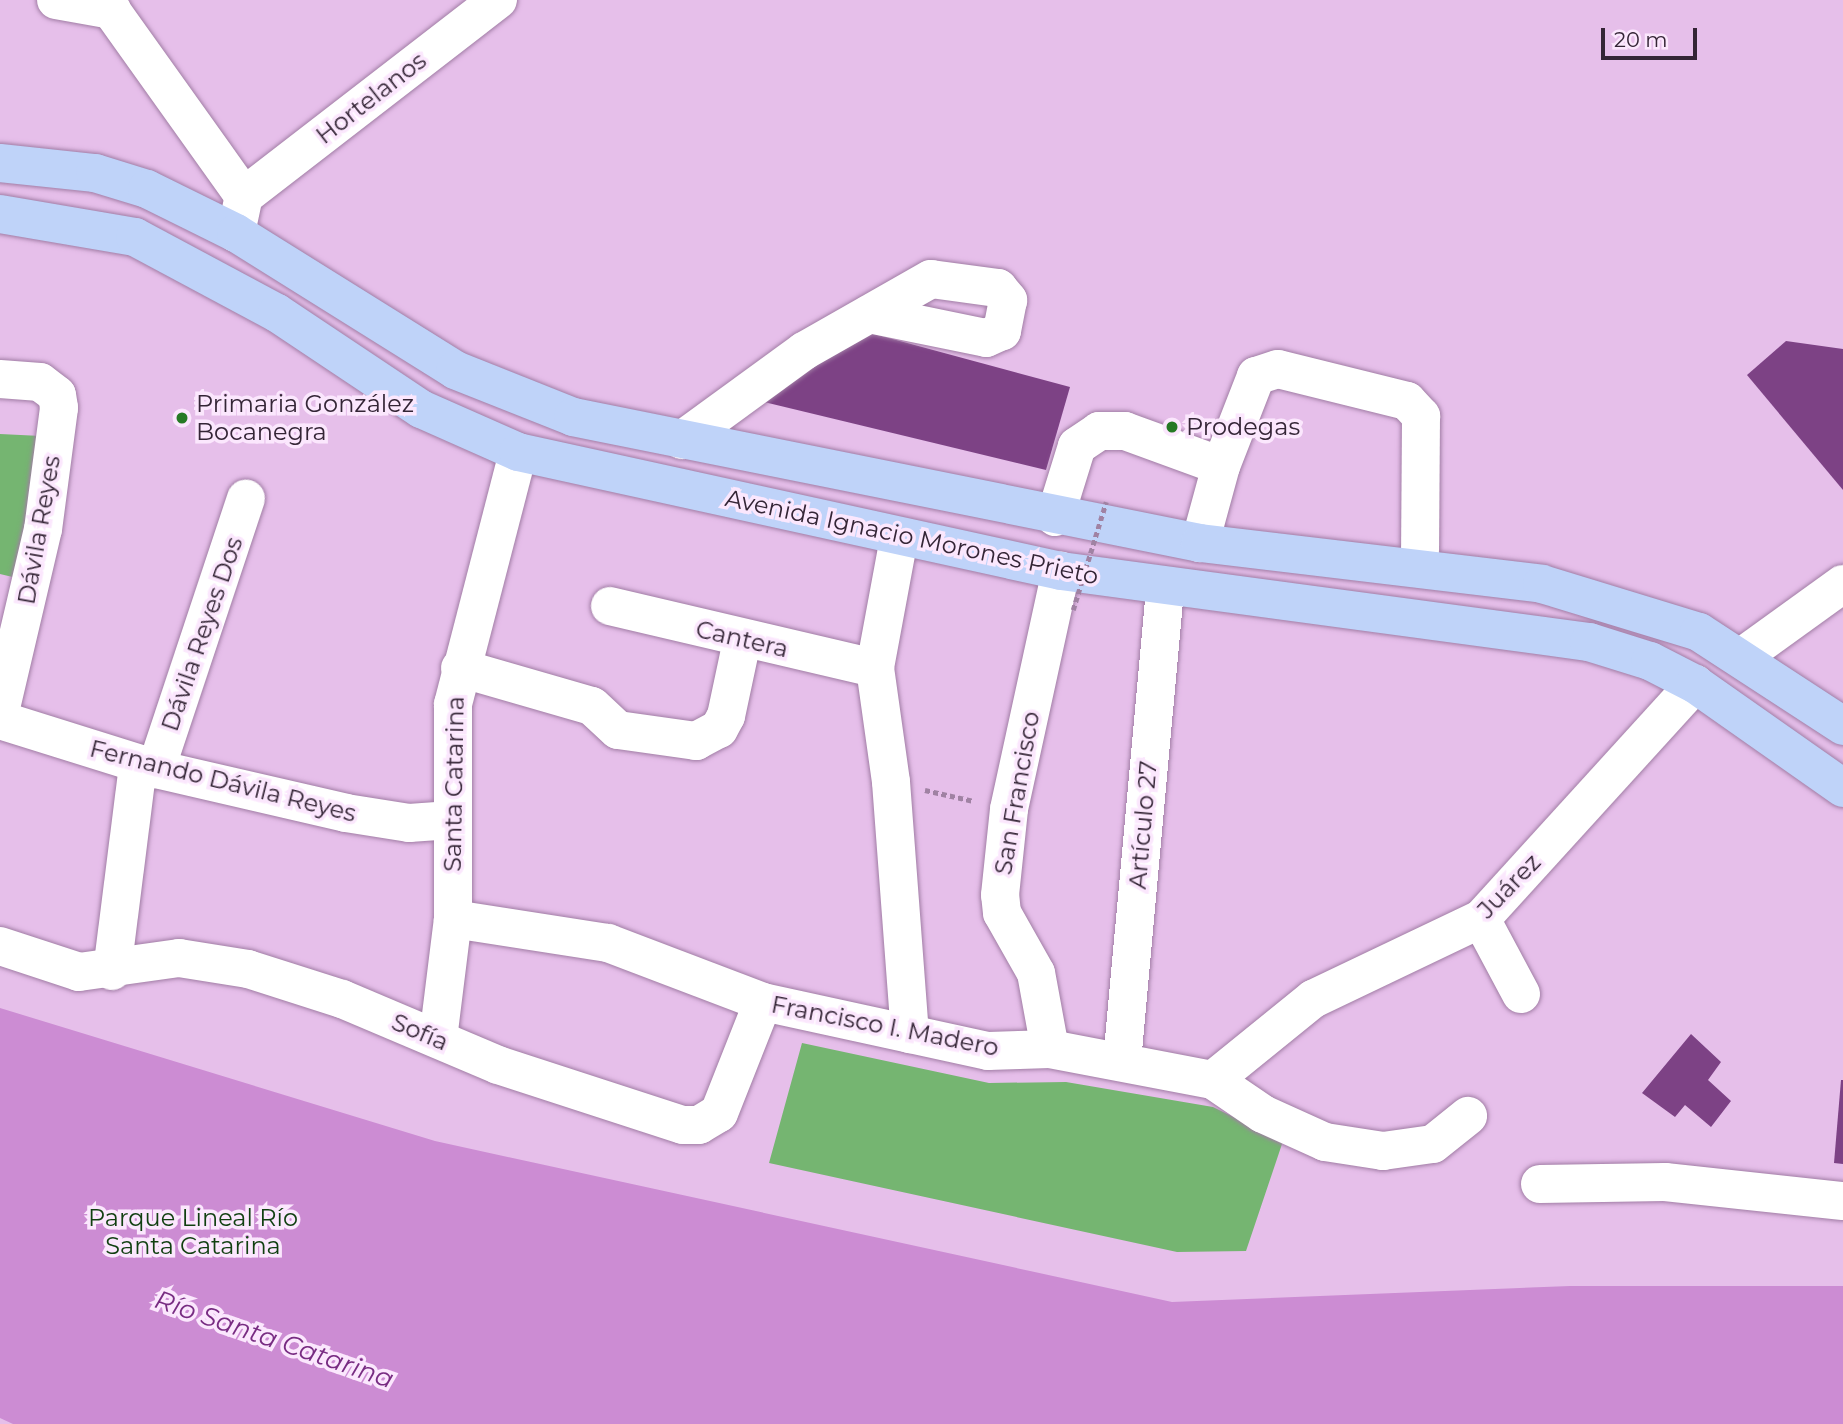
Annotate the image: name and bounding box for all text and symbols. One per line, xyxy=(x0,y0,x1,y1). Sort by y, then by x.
scale bar xyxy=(1605,14,1701,58)
text: 20 m xyxy=(1614,27,1668,52)
street label: Hortelanos xyxy=(310,46,432,150)
place label: Primaria González Bocanegra xyxy=(196,390,414,446)
marker: Primaria González Bocanegra xyxy=(174,410,190,426)
place label: Prodegas xyxy=(1186,413,1300,441)
marker: Prodegas xyxy=(1164,419,1180,435)
street label: Dávila Reyes xyxy=(12,453,66,607)
street label: Avenida Ignacio Morones Prieto xyxy=(723,483,1101,591)
street label: Dávila Reyes Dos xyxy=(155,533,249,735)
street label: Cantera xyxy=(693,614,791,664)
street label: Santa Catarina xyxy=(438,696,470,872)
street label: San Francisco xyxy=(988,709,1046,877)
street label: Fernando Dávila Reyes xyxy=(87,734,359,828)
street label: Artículo 27 xyxy=(1123,760,1163,890)
street label: Juárez xyxy=(1471,848,1547,924)
street label: Francisco I. Madero xyxy=(769,990,1001,1062)
street label: Sofía xyxy=(387,1007,453,1057)
park label: Parque Lineal Río Santa Catarina xyxy=(88,1204,298,1260)
water label: Río Santa Catarina xyxy=(150,1284,398,1396)

